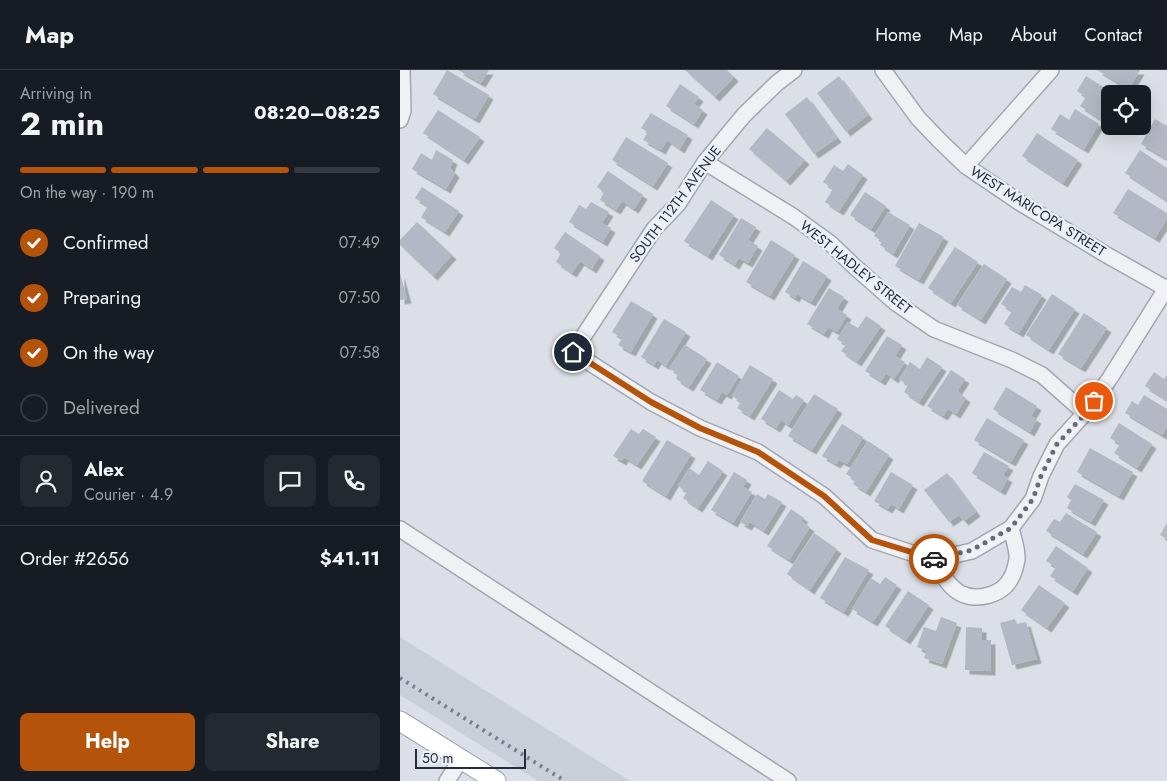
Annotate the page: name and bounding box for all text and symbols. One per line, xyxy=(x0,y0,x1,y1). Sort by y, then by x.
text: Map xyxy=(25,17,74,52)
text: Home xyxy=(875,22,921,48)
text: Map xyxy=(949,22,983,48)
text: About xyxy=(1011,22,1056,48)
text: Contact xyxy=(1084,22,1142,48)
text: Arriving in xyxy=(20,82,92,105)
map controls xyxy=(1101,85,1151,135)
button: locate xyxy=(1101,85,1151,135)
text: 08:20–08:25 xyxy=(254,99,380,126)
text: 2 min xyxy=(20,101,104,147)
street label: SOUTH 112TH AVENUE xyxy=(624,141,726,267)
street label: WEST MARICOPA STREET xyxy=(966,161,1110,261)
text: On the way · 190 m xyxy=(20,181,154,204)
street label: WEST HADLEY STREET xyxy=(796,216,917,319)
icon: check xyxy=(20,229,48,257)
text: Confirmed xyxy=(63,229,149,256)
text: 07:49 xyxy=(339,231,380,254)
icon: check xyxy=(20,284,48,312)
text: Preparing xyxy=(63,284,141,311)
text: 07:50 xyxy=(339,286,380,309)
pin xyxy=(552,331,594,373)
icon: home xyxy=(559,338,587,366)
icon: check xyxy=(20,339,48,367)
text: On the way xyxy=(63,339,154,366)
text: 07:58 xyxy=(339,341,380,364)
pin xyxy=(1073,380,1115,422)
icon: bag xyxy=(1080,387,1108,415)
text: Delivered xyxy=(63,394,140,421)
button: person xyxy=(20,455,72,507)
button: chat xyxy=(264,455,316,507)
button: phone xyxy=(328,455,380,507)
text: Alex xyxy=(84,456,124,483)
text: Courier · 4.9 xyxy=(84,483,173,506)
courier xyxy=(909,534,959,584)
text: Order #2656 xyxy=(20,545,129,572)
text: $41.11 xyxy=(320,545,380,572)
icon: car xyxy=(920,545,948,573)
button: Help xyxy=(20,713,195,771)
button: Share xyxy=(205,713,380,771)
scale bar xyxy=(415,746,526,769)
text: 50 m xyxy=(422,748,453,768)

